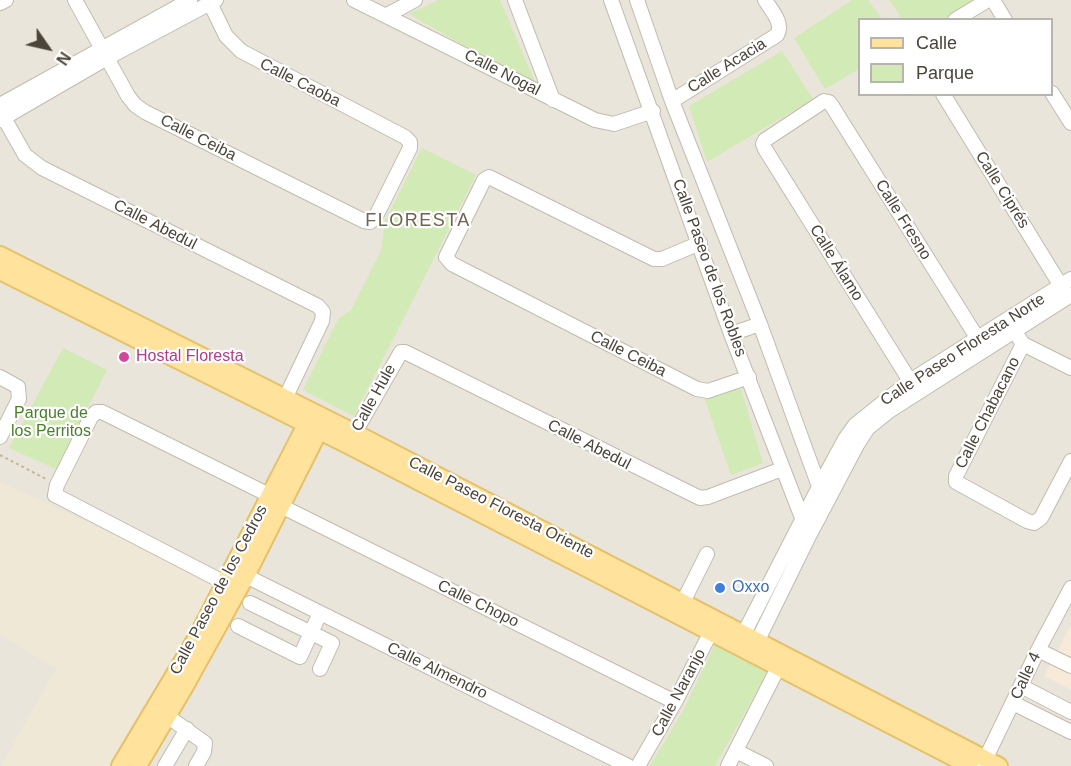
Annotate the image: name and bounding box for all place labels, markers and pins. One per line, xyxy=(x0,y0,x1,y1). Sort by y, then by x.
place label: Hostal Floresta xyxy=(136,347,244,367)
marker: Hostal Floresta xyxy=(117,350,131,364)
place label: Oxxo xyxy=(732,578,769,598)
marker: Oxxo xyxy=(713,581,727,595)

